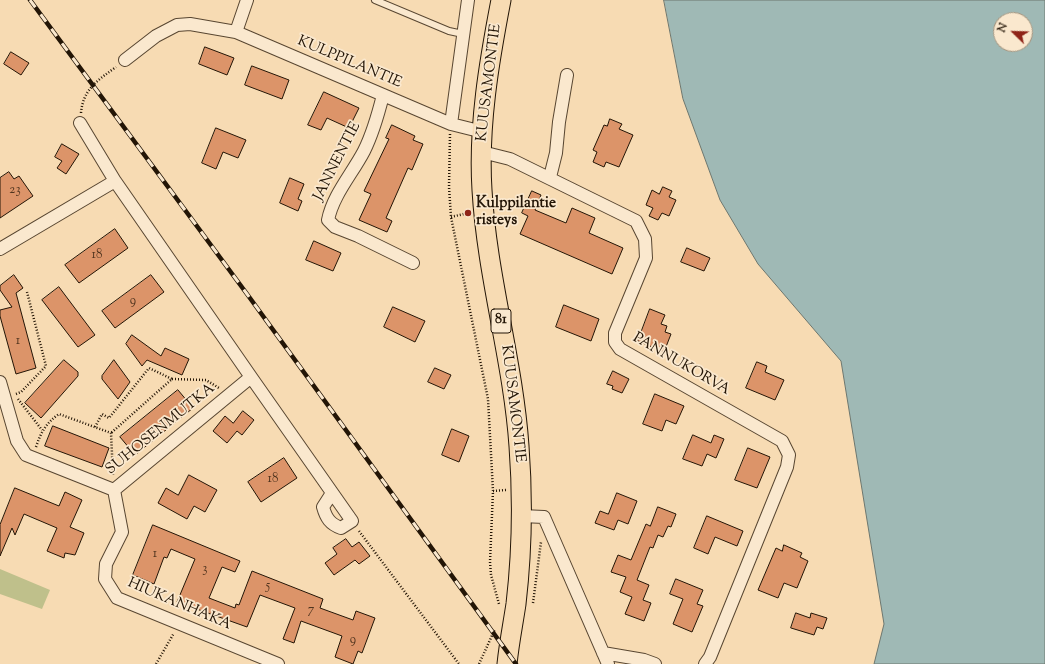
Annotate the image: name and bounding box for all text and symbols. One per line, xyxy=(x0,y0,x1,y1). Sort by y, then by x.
north arrow xyxy=(993,12,1033,52)
text: N xyxy=(994,21,1012,35)
street label: KUUSAMONTIE xyxy=(474,23,506,143)
street label: KULPPILANTIE xyxy=(294,33,404,93)
street label: JANNENTIE xyxy=(310,120,366,204)
house number: 23 xyxy=(9,183,21,199)
place label: Kulppilantie risteys xyxy=(476,195,556,230)
marker: Kulppilantie risteys xyxy=(463,208,473,218)
house number: 18 xyxy=(92,248,102,264)
house number: 9 xyxy=(130,294,136,310)
road number: 81 xyxy=(491,309,511,333)
street label: PANNUKORVA xyxy=(629,330,733,400)
house number: 1 xyxy=(16,334,20,350)
street label: KUUSAMONTIE xyxy=(496,344,528,464)
street label: SUHOSENMUTKA xyxy=(103,380,219,480)
house number: 18 xyxy=(268,472,278,488)
house number: 1 xyxy=(153,547,157,563)
house number: 3 xyxy=(202,562,208,578)
street label: HIUKANHAKA xyxy=(124,575,234,635)
house number: 5 xyxy=(266,579,270,595)
house number: 7 xyxy=(308,603,314,619)
house number: 9 xyxy=(350,633,356,649)

